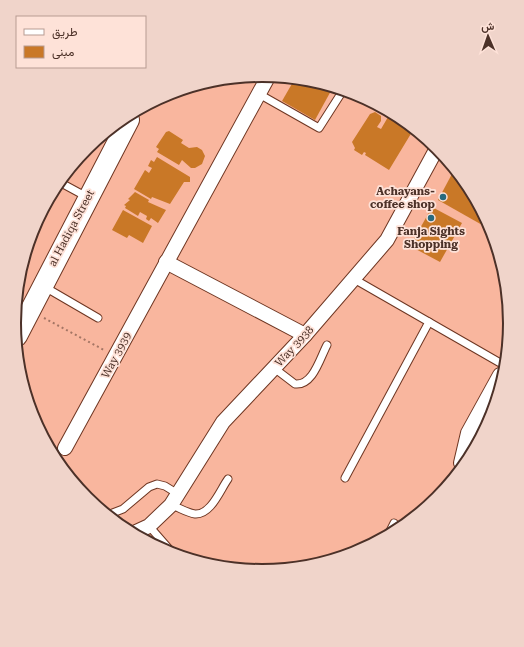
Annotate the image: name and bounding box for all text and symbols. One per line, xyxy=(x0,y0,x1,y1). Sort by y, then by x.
legend xyxy=(16,16,146,68)
north arrow xyxy=(468,16,508,56)
text: ش xyxy=(481,20,495,33)
text: طريق xyxy=(52,25,78,40)
text: مبنى xyxy=(52,45,74,60)
place label: Achayans- coffee shop xyxy=(370,185,436,211)
street label: al Hadiqa Street xyxy=(46,188,97,269)
marker: Achayans- coffee shop xyxy=(438,192,448,202)
marker: Fanja Sights Shopping xyxy=(426,213,436,223)
place label: Fanja Sights Shopping xyxy=(397,225,465,251)
street label: Way 3938 xyxy=(272,324,316,369)
street label: Way 3939 xyxy=(99,330,134,381)

